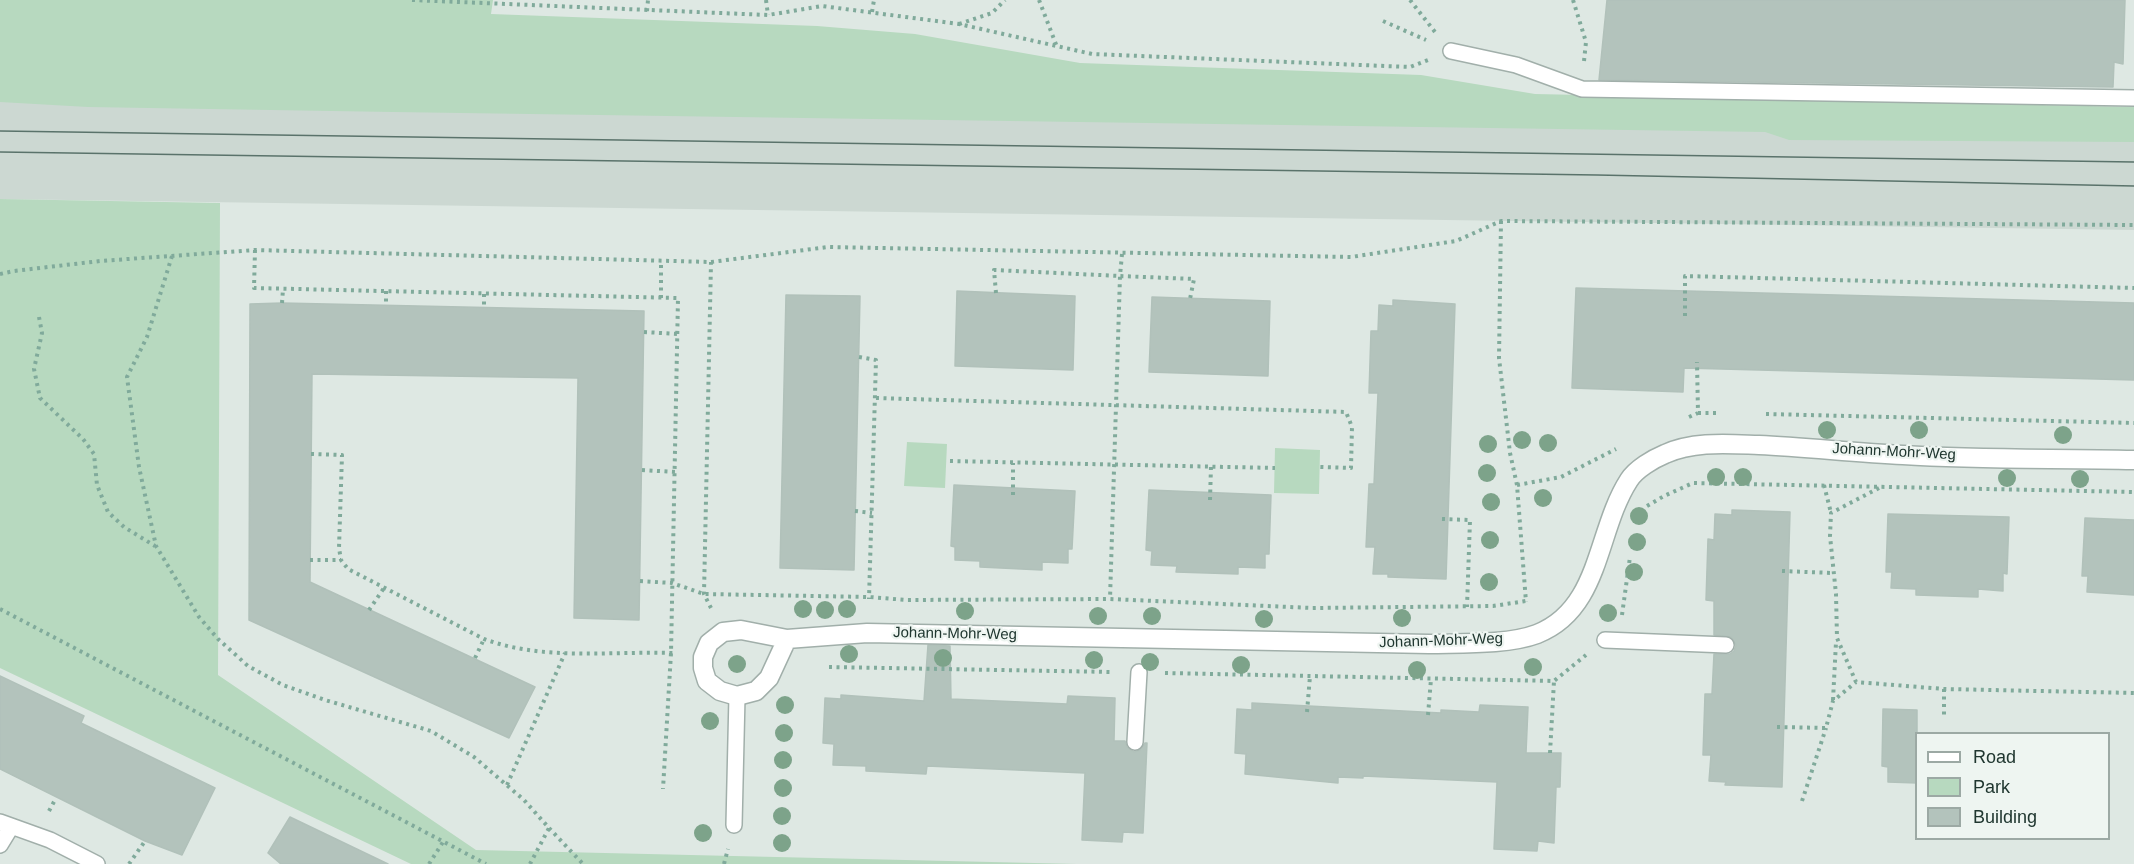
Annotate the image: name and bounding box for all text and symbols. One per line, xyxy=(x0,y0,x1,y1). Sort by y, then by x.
street label: Johann-Mohr-Weg xyxy=(1832,440,1956,464)
street label: Johann-Mohr-Weg xyxy=(893,624,1017,644)
street label: Johann-Mohr-Weg xyxy=(1379,630,1503,652)
legend xyxy=(1915,732,2110,840)
text: Road xyxy=(1973,747,2016,767)
text: Park xyxy=(1973,777,2010,797)
text: Building xyxy=(1973,807,2037,827)

